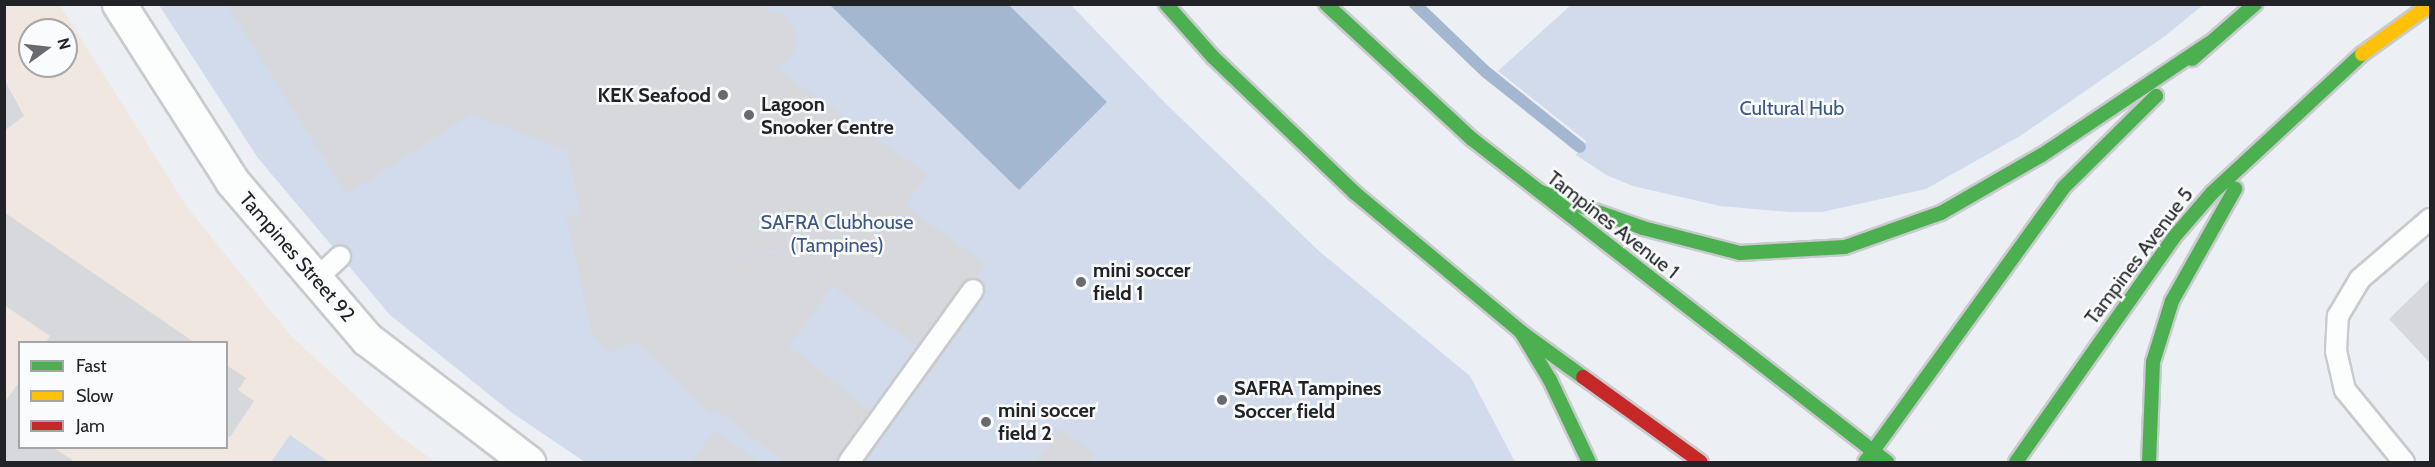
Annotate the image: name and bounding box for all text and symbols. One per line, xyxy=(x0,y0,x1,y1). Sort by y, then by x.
north arrow xyxy=(18,18,78,78)
text: N xyxy=(53,36,75,52)
place label: KEK Seafood xyxy=(597,83,711,107)
marker: KEK Seafood xyxy=(716,88,730,102)
place label: Lagoon Snooker Centre xyxy=(761,92,894,139)
park label: Cultural Hub xyxy=(1740,96,1844,120)
marker: Lagoon Snooker Centre xyxy=(742,108,756,122)
street label: Tampines Avenue 1 xyxy=(1542,166,1684,284)
street label: Tampines Avenue 5 xyxy=(2080,183,2198,329)
street label: Tampines Street 92 xyxy=(234,187,360,327)
park label: SAFRA Clubhouse (Tampines) xyxy=(761,210,913,257)
place label: mini soccer field 1 xyxy=(1093,258,1190,305)
marker: mini soccer field 1 xyxy=(1074,275,1088,289)
legend xyxy=(18,341,228,449)
text: Fast xyxy=(76,355,107,377)
place label: SAFRA Tampines Soccer field xyxy=(1234,376,1382,423)
text: Slow xyxy=(76,385,113,407)
marker: SAFRA Tampines Soccer field xyxy=(1215,393,1229,407)
place label: mini soccer field 2 xyxy=(998,398,1095,445)
text: Jam xyxy=(76,415,105,437)
marker: mini soccer field 2 xyxy=(979,415,993,429)

